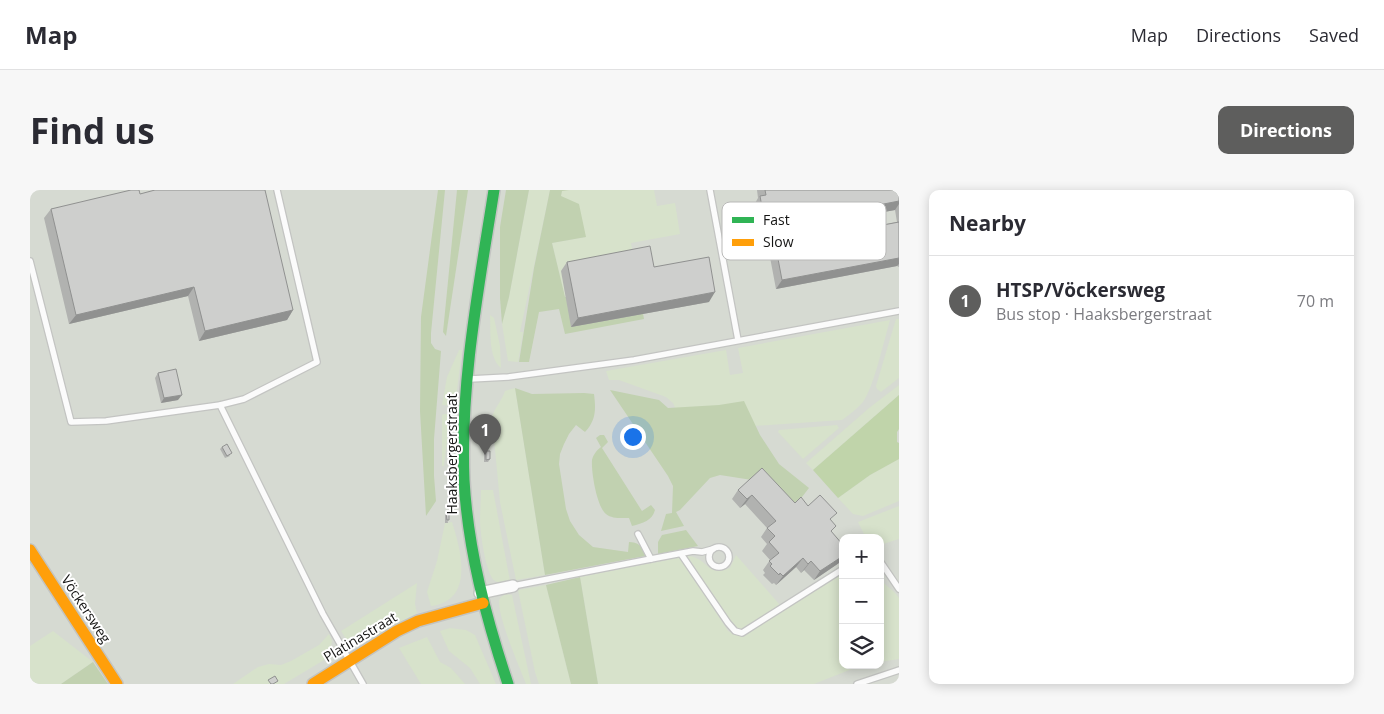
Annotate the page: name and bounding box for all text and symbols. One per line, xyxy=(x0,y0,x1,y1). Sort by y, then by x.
text: Map xyxy=(25,18,77,51)
text: Map xyxy=(1131,23,1168,47)
text: Directions xyxy=(1196,23,1281,47)
text: Saved xyxy=(1309,23,1359,47)
button: Directions xyxy=(1218,106,1354,154)
text: Find us xyxy=(30,107,155,154)
legend xyxy=(722,202,886,260)
text: Nearby xyxy=(949,209,1026,237)
text: Fast xyxy=(763,210,790,229)
text: Slow xyxy=(763,232,794,251)
text: HTSP/Vöckersweg xyxy=(996,277,1165,303)
text: 1 xyxy=(960,290,970,312)
text: 70 m xyxy=(1297,290,1334,312)
text: Bus stop · Haaksbergerstraat xyxy=(996,303,1212,325)
street label: Haaksbergerstraat xyxy=(442,393,461,515)
pin: 1 xyxy=(469,414,501,455)
your location xyxy=(620,424,646,450)
map controls xyxy=(839,534,884,669)
button: + xyxy=(839,534,884,579)
street label: Vöckersweg xyxy=(57,571,116,647)
button: − xyxy=(839,579,884,624)
street label: Platinastraat xyxy=(319,607,400,666)
button: layers xyxy=(839,624,884,669)

